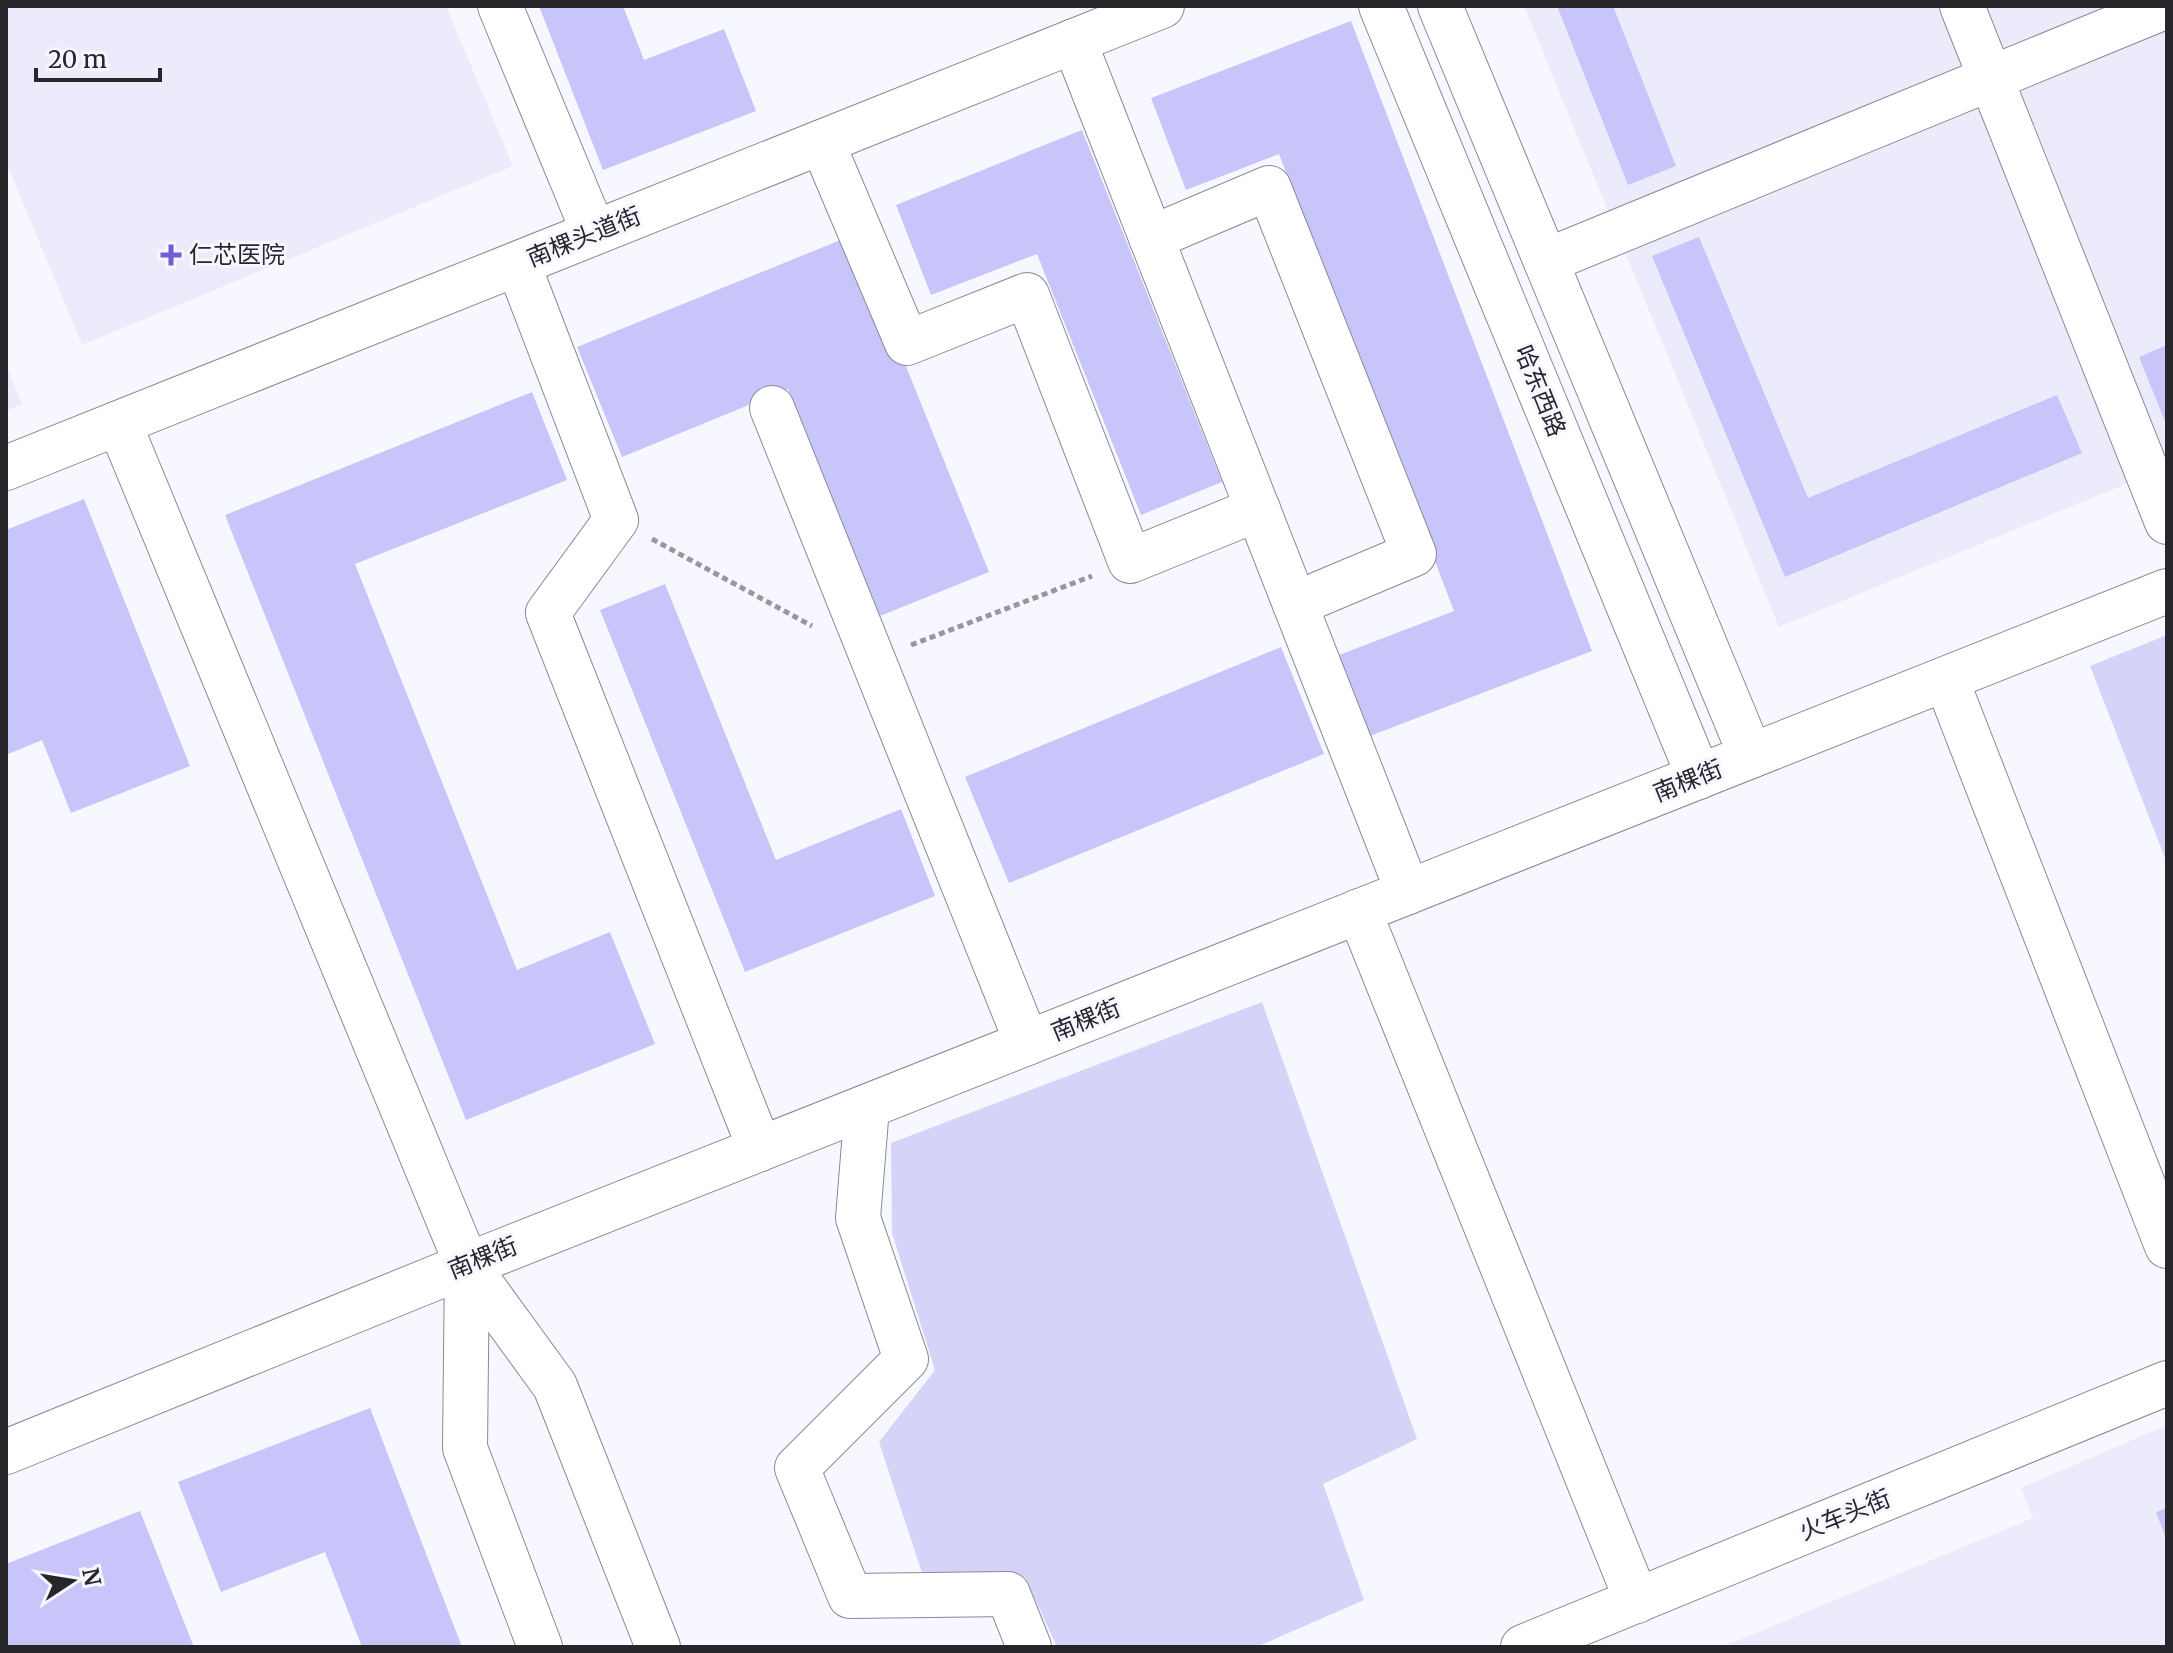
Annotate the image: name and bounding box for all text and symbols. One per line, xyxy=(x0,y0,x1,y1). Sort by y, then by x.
scale bar xyxy=(36,32,160,82)
text: 20 m xyxy=(48,44,107,75)
street label: 南棵头道街 xyxy=(522,200,645,273)
place label: 仁芯医院 xyxy=(189,239,285,270)
marker: 仁芯医院 xyxy=(160,244,182,266)
street label: 哈东西路 xyxy=(1508,341,1573,441)
street label: 南棵街 xyxy=(1649,753,1727,808)
street label: 南棵街 xyxy=(1047,992,1125,1047)
street label: 南棵街 xyxy=(444,1230,522,1285)
street label: 火车头街 xyxy=(1795,1482,1895,1547)
north arrow xyxy=(32,1541,112,1621)
text: N xyxy=(76,1565,107,1589)

